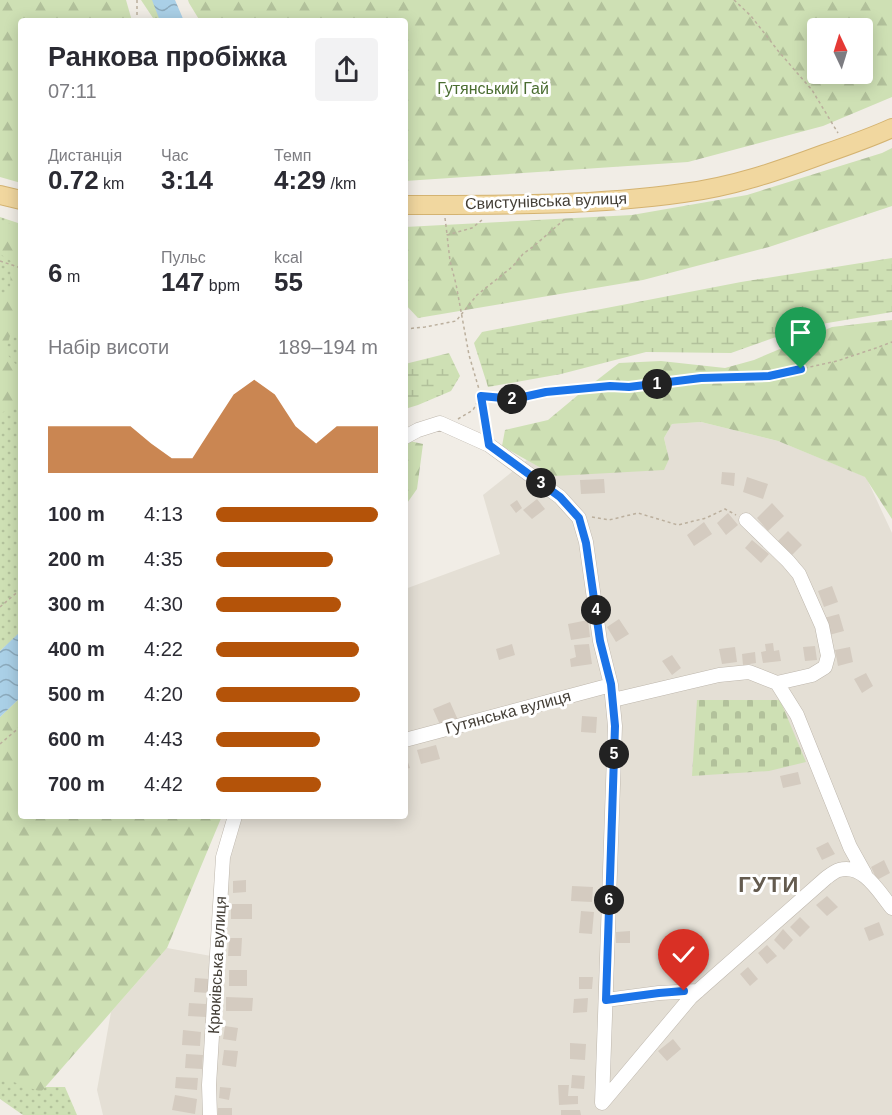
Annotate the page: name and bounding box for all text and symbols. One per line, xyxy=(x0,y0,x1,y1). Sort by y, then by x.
north arrow xyxy=(807,18,873,84)
map controls xyxy=(807,18,873,84)
button: share xyxy=(315,38,378,101)
text: Ранкова пробіжка xyxy=(48,42,287,72)
text: 07:11 xyxy=(48,80,97,102)
park label: Гутянський Гай xyxy=(437,80,549,97)
text: Дистанція xyxy=(48,147,122,164)
text: Час xyxy=(161,147,189,164)
text: Темп xyxy=(274,147,311,164)
text: 0.72 xyxy=(48,165,99,195)
text: 3:14 xyxy=(161,165,213,195)
text: 4:29 xyxy=(274,165,326,195)
text: km xyxy=(99,175,124,192)
text: /km xyxy=(326,175,356,192)
street label: Свистунівська вулиця xyxy=(465,190,627,212)
text: Пульс xyxy=(161,249,206,266)
text: kcal xyxy=(274,249,302,266)
text: 6 xyxy=(48,258,62,288)
text: 147 xyxy=(161,267,204,297)
text: 55 xyxy=(274,267,303,297)
text: m xyxy=(62,268,80,285)
text: bpm xyxy=(204,277,240,294)
pin xyxy=(775,307,826,369)
icon: arrive xyxy=(784,316,817,349)
text: Набір висоти xyxy=(48,336,169,358)
text: 189–194 m xyxy=(278,336,378,358)
pin: 1 xyxy=(642,369,672,399)
text: 1 xyxy=(653,375,661,392)
pin: 2 xyxy=(497,384,527,414)
text: 2 xyxy=(508,390,516,407)
pin: 3 xyxy=(526,468,556,498)
text: 3 xyxy=(537,474,545,491)
text: 100 m xyxy=(48,503,105,525)
text: 4:13 xyxy=(144,503,183,525)
text: 200 m xyxy=(48,548,105,570)
text: 4:35 xyxy=(144,548,183,570)
text: 300 m xyxy=(48,593,105,615)
text: 4:30 xyxy=(144,593,183,615)
pin: 4 xyxy=(581,595,611,625)
text: 4 xyxy=(592,601,600,618)
text: 400 m xyxy=(48,638,105,660)
text: 4:22 xyxy=(144,638,183,660)
text: 500 m xyxy=(48,683,105,705)
text: 4:20 xyxy=(144,683,183,705)
street label: Гутянська вулиця xyxy=(443,687,573,737)
text: 600 m xyxy=(48,728,105,750)
text: 4:43 xyxy=(144,728,183,750)
pin: 5 xyxy=(599,739,629,769)
text: 5 xyxy=(610,745,618,762)
text: 700 m xyxy=(48,773,105,795)
text: 4:42 xyxy=(144,773,183,795)
district label: ГУТИ xyxy=(738,872,800,897)
pin: 6 xyxy=(594,885,624,915)
text: 6 xyxy=(605,891,613,908)
street label: Крюківська вулиця xyxy=(205,896,229,1034)
pin xyxy=(658,929,709,991)
icon: check xyxy=(667,938,700,971)

